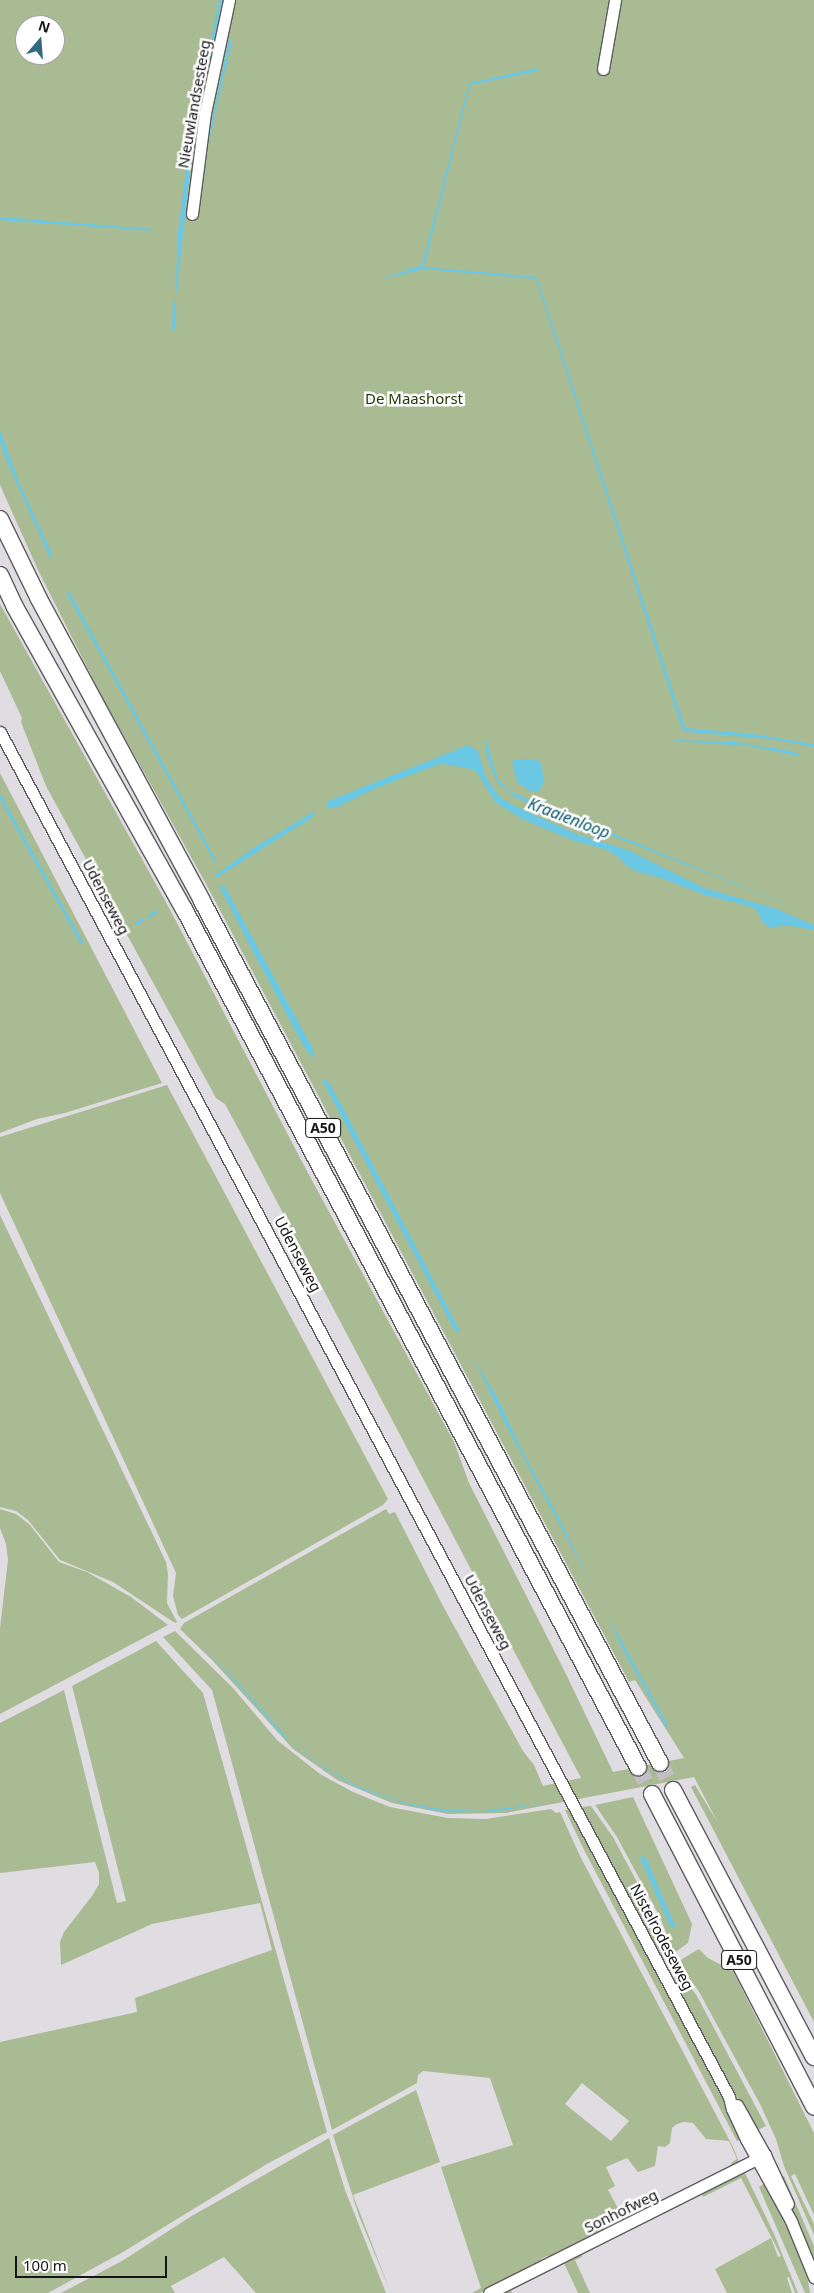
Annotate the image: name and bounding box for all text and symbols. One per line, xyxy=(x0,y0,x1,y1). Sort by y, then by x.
north arrow xyxy=(15,15,65,65)
text: N xyxy=(36,15,53,37)
street label: Nieuwlandsesteeg xyxy=(174,38,214,170)
park label: De Maashorst xyxy=(365,390,463,408)
water label: Kraaienloop xyxy=(525,794,613,842)
street label: Udenseweg xyxy=(79,856,133,938)
road number: A50 xyxy=(304,1116,342,1140)
street label: Udenseweg xyxy=(271,1213,325,1295)
street label: Udenseweg xyxy=(461,1571,515,1653)
street label: Nistelrodeseweg xyxy=(626,1881,698,1993)
road number: A50 xyxy=(720,1948,758,1972)
street label: Sonhofweg xyxy=(581,2185,661,2237)
scale bar xyxy=(18,2246,170,2278)
text: 100 m xyxy=(23,2255,67,2275)

